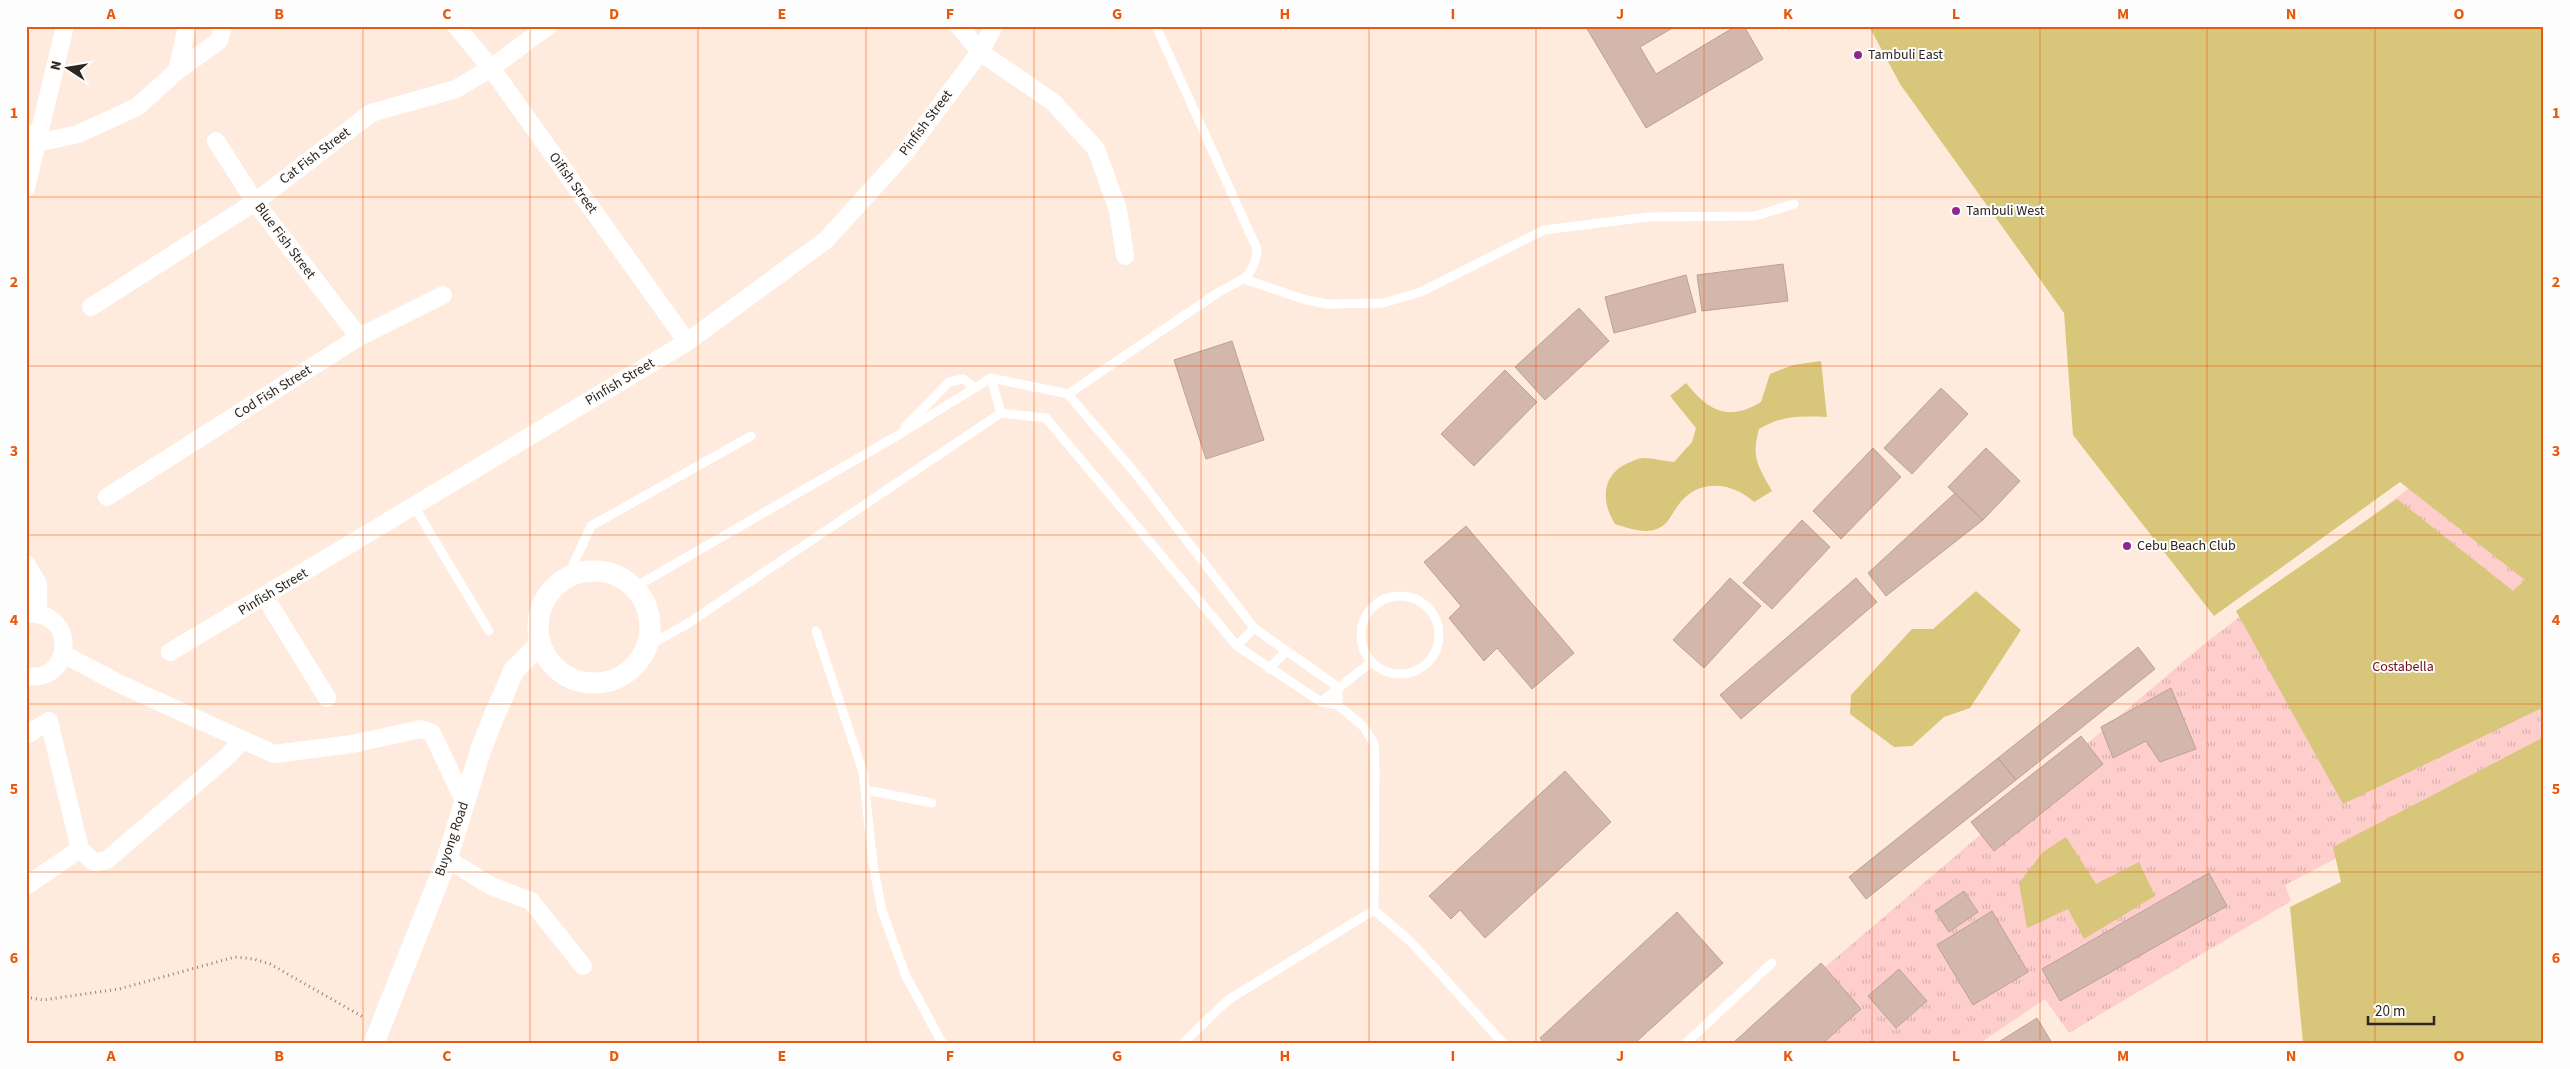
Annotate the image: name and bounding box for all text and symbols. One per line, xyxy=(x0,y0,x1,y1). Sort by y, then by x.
text: A xyxy=(105,3,116,25)
text: B xyxy=(274,3,284,25)
text: C xyxy=(442,3,452,25)
text: D xyxy=(609,3,619,25)
text: E xyxy=(778,3,786,25)
text: F xyxy=(946,3,954,25)
text: G xyxy=(1112,3,1122,25)
text: H xyxy=(1280,3,1290,25)
text: I xyxy=(1451,3,1455,25)
text: J xyxy=(1616,3,1624,25)
text: K xyxy=(1783,3,1793,25)
text: L xyxy=(1952,3,1960,25)
text: M xyxy=(2117,3,2129,25)
text: N xyxy=(2286,3,2296,25)
text: O xyxy=(2454,3,2465,25)
north arrow xyxy=(42,42,92,92)
place label: Tambuli East xyxy=(1868,45,1943,65)
marker: Tambuli East xyxy=(1852,49,1864,61)
text: N xyxy=(46,59,67,72)
street label: Pinfish Street xyxy=(895,86,958,160)
text: 1 xyxy=(10,102,18,124)
text: 1 xyxy=(2552,102,2560,124)
street label: Cat Fish Street xyxy=(275,123,355,189)
street label: Oifish Street xyxy=(544,148,602,218)
street label: Blue Fish Street xyxy=(250,199,320,284)
place label: Tambuli West xyxy=(1966,201,2045,221)
marker: Tambuli West xyxy=(1950,205,1962,217)
text: 2 xyxy=(10,271,18,293)
text: 2 xyxy=(2552,271,2560,293)
street label: Pinfish Street xyxy=(581,353,659,411)
street label: Cod Fish Street xyxy=(230,360,316,424)
text: 3 xyxy=(10,440,18,462)
text: 3 xyxy=(2552,440,2560,462)
place label: Cebu Beach Club xyxy=(2137,536,2236,556)
marker: Cebu Beach Club xyxy=(2121,540,2133,552)
street label: Pinfish Street xyxy=(234,563,312,621)
text: 4 xyxy=(10,609,19,631)
text: 4 xyxy=(2552,609,2561,631)
park label: Costabella xyxy=(2372,657,2434,677)
text: 5 xyxy=(10,778,18,800)
text: 5 xyxy=(2552,778,2560,800)
street label: Buyong Road xyxy=(430,799,474,879)
text: 6 xyxy=(10,947,18,969)
text: 6 xyxy=(2552,947,2560,969)
scale bar xyxy=(2368,994,2434,1026)
text: 20 m xyxy=(2375,1001,2405,1022)
text: A xyxy=(105,1045,116,1067)
text: B xyxy=(274,1045,284,1067)
text: C xyxy=(442,1045,452,1067)
text: D xyxy=(609,1045,619,1067)
text: E xyxy=(778,1045,786,1067)
text: F xyxy=(946,1045,954,1067)
text: G xyxy=(1112,1045,1122,1067)
text: H xyxy=(1280,1045,1290,1067)
text: I xyxy=(1451,1045,1455,1067)
text: J xyxy=(1616,1045,1624,1067)
text: K xyxy=(1783,1045,1793,1067)
text: L xyxy=(1952,1045,1960,1067)
text: M xyxy=(2117,1045,2129,1067)
text: N xyxy=(2286,1045,2296,1067)
text: O xyxy=(2454,1045,2465,1067)

